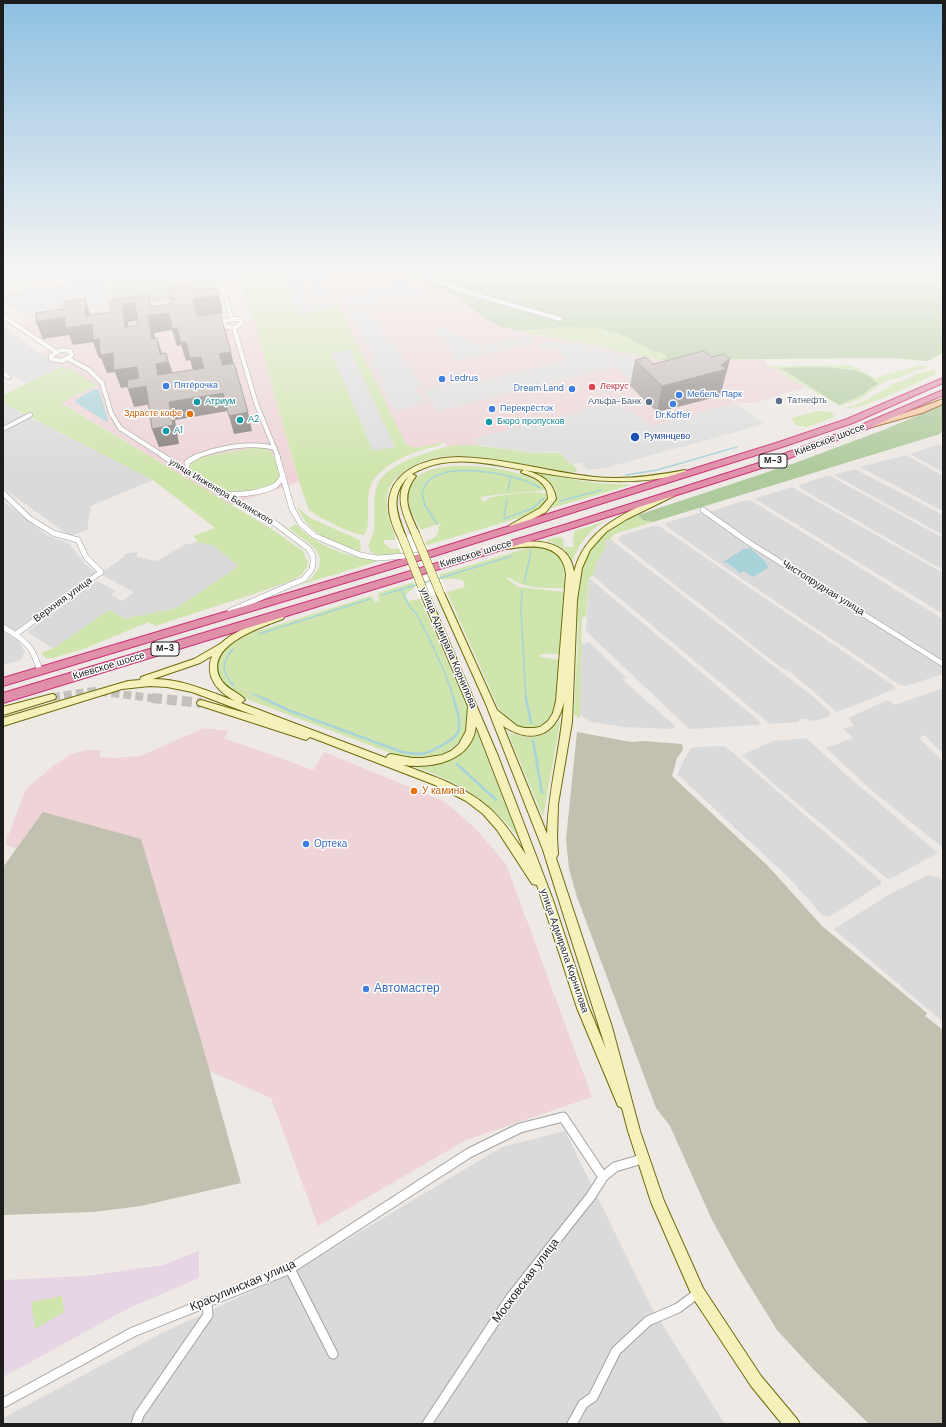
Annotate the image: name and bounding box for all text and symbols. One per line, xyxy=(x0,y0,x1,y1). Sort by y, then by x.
marker: Ledrus xyxy=(437,374,447,384)
place label: Ledrus xyxy=(450,374,478,384)
marker: Пятёрочка xyxy=(161,381,171,391)
place label: Пятёрочка xyxy=(174,381,218,391)
marker: Лекрус xyxy=(587,382,597,392)
place label: Лекрус xyxy=(600,382,629,392)
place label: Dream Land xyxy=(514,384,564,394)
marker: Dream Land xyxy=(567,384,577,394)
marker: Мебель Парк xyxy=(674,390,684,400)
place label: Мебель Парк xyxy=(687,390,742,400)
marker: Татнефть xyxy=(774,396,784,406)
place label: Татнефть xyxy=(787,396,827,406)
marker: Атриум xyxy=(192,397,202,407)
place label: Атриум xyxy=(205,397,236,407)
place label: Альфа-Банк xyxy=(588,397,641,407)
marker: Альфа-Банк xyxy=(644,397,654,407)
marker: Dr.Koffer xyxy=(668,399,678,409)
marker: Перекрёсток xyxy=(487,404,497,414)
place label: Перекрёсток xyxy=(500,404,553,414)
place label: Здрасте кофе xyxy=(124,409,182,419)
marker: Здрасте кофе xyxy=(185,409,195,419)
place label: Dr.Koffer xyxy=(655,411,691,421)
marker: А2 xyxy=(235,415,245,425)
place label: А2 xyxy=(248,415,259,425)
marker: Бюро пропусков xyxy=(484,417,494,427)
place label: Бюро пропусков xyxy=(497,417,565,427)
street label: Киевское шоссе xyxy=(793,421,867,459)
marker: А1 xyxy=(161,426,171,436)
place label: А1 xyxy=(174,426,183,436)
marker: Румянцево xyxy=(629,431,641,443)
place label: Румянцево xyxy=(644,432,690,442)
road number: М-3 xyxy=(759,454,787,468)
street label: улица Инженера Балинского xyxy=(167,457,275,527)
street label: Киевское шоссе xyxy=(439,537,513,571)
street label: Чистопрудная улица xyxy=(779,558,867,618)
street label: Верхняя улица xyxy=(31,575,95,625)
street label: улица Адмирала Корнилова xyxy=(417,586,479,710)
road number: М-3 xyxy=(151,642,179,656)
street label: Киевское шоссе xyxy=(72,649,146,683)
place label: У камина xyxy=(422,785,465,797)
marker: У камина xyxy=(409,786,419,796)
place label: Ортека xyxy=(314,838,347,850)
marker: Ортека xyxy=(301,839,311,849)
street label: улица Адмирала Корнилова xyxy=(537,887,591,1015)
place label: Автомастер xyxy=(374,982,440,996)
marker: Автомастер xyxy=(361,984,371,994)
street label: Московская улица xyxy=(490,1236,562,1326)
street label: Красулинская улица xyxy=(188,1257,298,1315)

